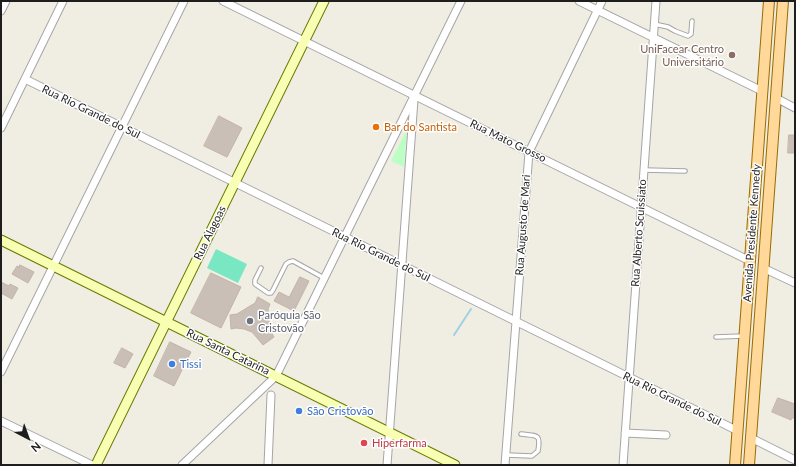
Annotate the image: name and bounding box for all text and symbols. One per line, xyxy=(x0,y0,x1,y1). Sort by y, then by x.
place label: UniFacear Centro Universitário xyxy=(640,42,724,68)
marker: UniFacear Centro Universitário xyxy=(727,50,737,60)
street label: Rua Rio Grande do Sul xyxy=(40,82,142,142)
street label: Rua Mato Grosso xyxy=(468,117,548,165)
place label: Bar do Santista xyxy=(384,120,457,134)
marker: Bar do Santista xyxy=(371,122,381,132)
street label: Avenida Presidente Kennedy xyxy=(741,164,763,302)
street label: Rua Augusto de Mari xyxy=(513,174,533,276)
street label: Rua Alberto Scuissiato xyxy=(629,179,649,287)
street label: Rua Alagoas xyxy=(191,204,229,262)
street label: Rua Rio Grande do Sul xyxy=(330,225,432,285)
place label: Paróquia São Cristovão xyxy=(258,308,321,334)
marker: Paróquia São Cristovão xyxy=(245,316,255,326)
street label: Rua Santa Catarina xyxy=(184,326,272,378)
place label: Tissi xyxy=(180,357,201,371)
marker: Tissi xyxy=(167,359,177,369)
street label: Rua Rio Grande do Sul xyxy=(621,369,723,429)
place label: São Cristovão xyxy=(307,404,373,418)
marker: São Cristovão xyxy=(294,406,304,416)
north arrow xyxy=(8,418,48,458)
place label: Hiperfarma xyxy=(372,436,427,450)
marker: Hiperfarma xyxy=(359,438,369,448)
text: N xyxy=(29,440,44,455)

